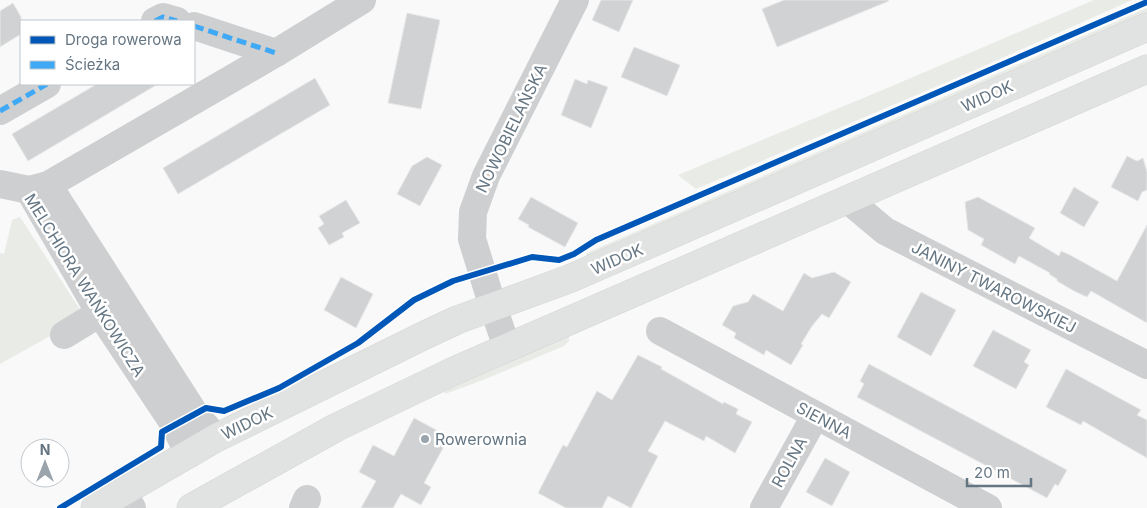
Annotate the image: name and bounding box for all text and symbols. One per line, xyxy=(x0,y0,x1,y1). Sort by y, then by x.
legend xyxy=(20,20,195,85)
text: Droga rowerowa xyxy=(65,30,182,49)
text: Ścieżka xyxy=(65,55,120,74)
street label: NOWOBIELAŃSKA xyxy=(471,60,551,196)
street label: WIDOK xyxy=(958,76,1016,116)
street label: MELCHIORA WAŃKOWICZA xyxy=(20,190,150,380)
street label: JANINY TWAROWSKIEJ xyxy=(908,237,1080,337)
street label: WIDOK xyxy=(588,239,646,279)
street label: SIENNA xyxy=(793,397,855,443)
street label: WIDOK xyxy=(218,402,276,444)
place label: Rowerownia xyxy=(435,429,527,449)
marker: Rowerownia xyxy=(419,433,431,445)
street label: ROLNA xyxy=(767,433,811,491)
north arrow xyxy=(20,438,70,488)
text: N xyxy=(40,441,50,458)
scale bar xyxy=(967,456,1031,488)
text: 20 m xyxy=(974,463,1010,482)

